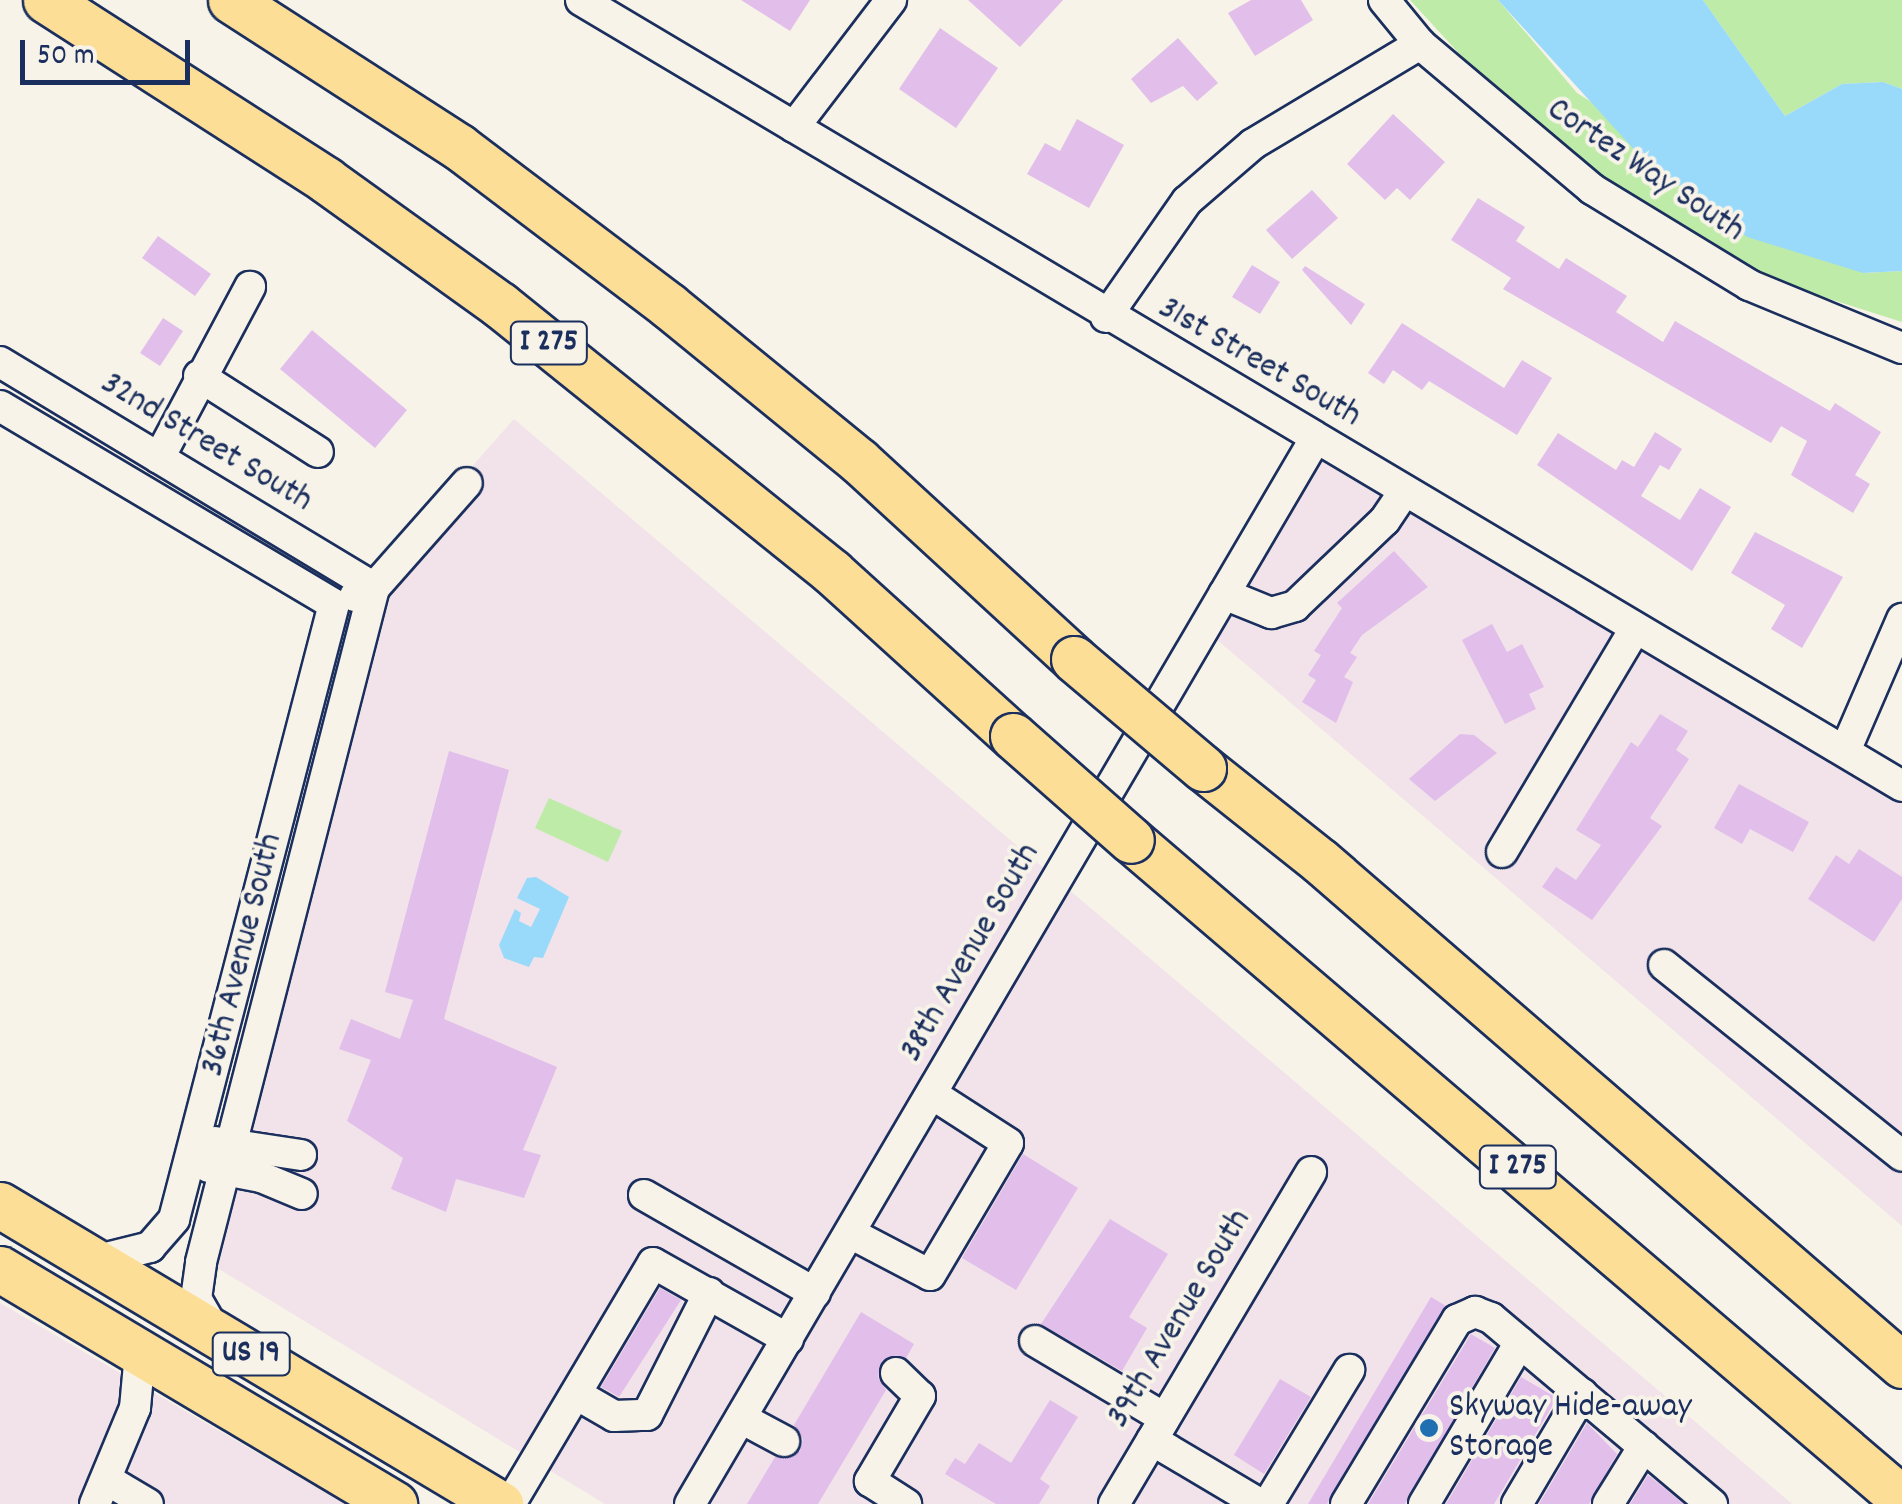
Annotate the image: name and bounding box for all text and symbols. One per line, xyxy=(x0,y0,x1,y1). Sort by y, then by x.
scale bar xyxy=(25,20,195,82)
text: 50 m xyxy=(37,36,95,79)
street label: Cortez Way South xyxy=(1538,90,1752,252)
street label: 31st Street South xyxy=(1150,288,1368,438)
road number: I 275 xyxy=(509,316,589,370)
street label: 32nd Street South xyxy=(93,363,319,523)
street label: 36th Avenue South xyxy=(193,829,293,1081)
street label: 38th Avenue South xyxy=(891,836,1051,1070)
road number: I 275 xyxy=(1478,1140,1558,1194)
street label: 39th Avenue South xyxy=(1098,1202,1262,1436)
road number: US 19 xyxy=(211,1327,291,1381)
place label: Skyway Hide-away Storage xyxy=(1449,1387,1692,1469)
marker: Skyway Hide-away Storage xyxy=(1418,1417,1440,1439)

